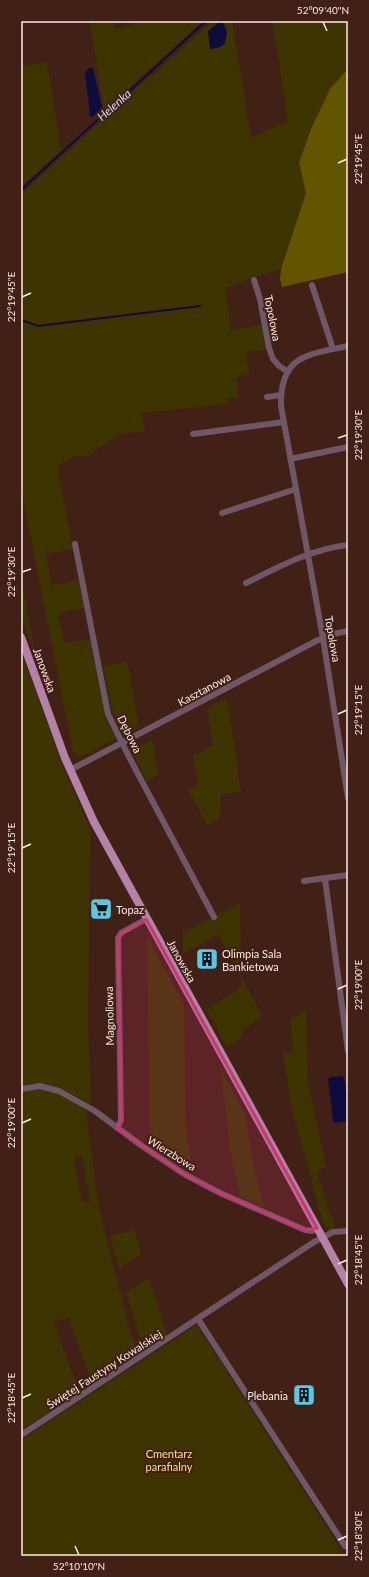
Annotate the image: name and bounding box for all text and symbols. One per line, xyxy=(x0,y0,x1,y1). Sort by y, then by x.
text: 52°09'40"N xyxy=(297,4,349,16)
water label: Helenka xyxy=(94,86,134,124)
text: 22°19'45"E xyxy=(352,134,364,184)
text: 22°19'45"E xyxy=(5,272,17,322)
street label: Topolowa xyxy=(262,294,284,342)
text: 22°19'30"E xyxy=(352,410,364,460)
text: 22°19'30"E xyxy=(5,547,17,597)
street label: Topolowa xyxy=(323,615,343,663)
street label: Janowska xyxy=(31,646,59,694)
street label: Kasztanowa xyxy=(175,670,233,708)
text: 22°19'15"E xyxy=(352,685,364,735)
street label: Dębowa xyxy=(115,713,145,755)
text: 22°19'15"E xyxy=(5,823,17,873)
supermarket icon: Topaz xyxy=(88,896,114,922)
place label: Topaz xyxy=(116,903,144,916)
street label: Janowska xyxy=(165,937,199,985)
building icon: Olimpia Sala Bankietowa xyxy=(194,946,220,972)
place label: Olimpia Sala Bankietowa xyxy=(222,947,282,973)
text: 22°19'00"E xyxy=(352,960,364,1010)
street label: Magnoliowa xyxy=(102,986,116,1046)
text: 22°19'00"E xyxy=(5,1098,17,1148)
street label: Wierzbowa xyxy=(145,1133,199,1173)
text: 22°18'45"E xyxy=(352,1235,364,1285)
street label: Świętej Faustyny Kowalskiej xyxy=(44,1327,164,1411)
text: 22°18'45"E xyxy=(5,1373,17,1423)
building icon: Plebania xyxy=(291,1382,317,1408)
place label: Plebania xyxy=(247,1389,288,1402)
park label: Cmentarz parafialny xyxy=(146,1447,193,1473)
text: 22°18'30"E xyxy=(352,1511,364,1561)
text: 52°10'10"N xyxy=(53,1560,105,1572)

